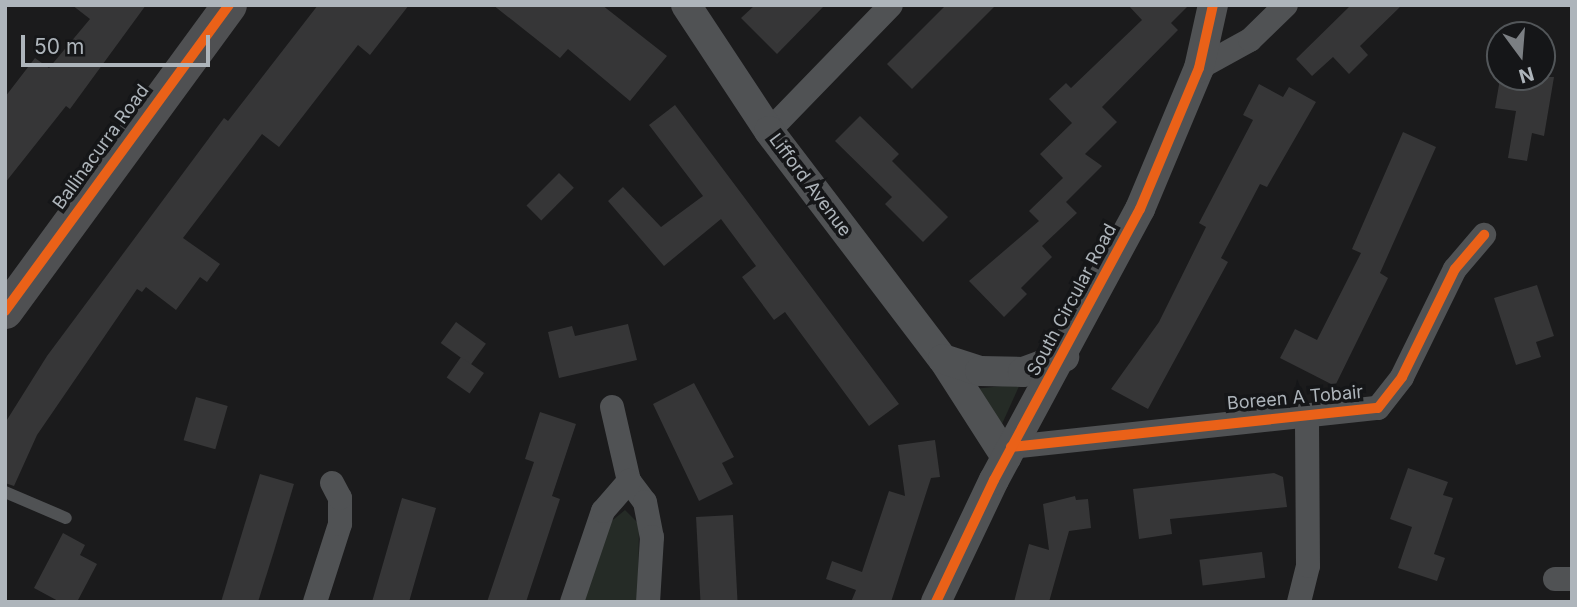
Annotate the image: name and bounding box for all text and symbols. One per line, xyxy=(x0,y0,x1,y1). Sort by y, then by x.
scale bar xyxy=(24,21,214,65)
north arrow xyxy=(1486,21,1556,91)
text: 50 m xyxy=(34,34,84,59)
text: N xyxy=(1516,62,1537,88)
street label: Ballinacurra Road xyxy=(48,80,154,214)
street label: Lifford Avenue xyxy=(764,129,856,241)
street label: South Circular Road xyxy=(1023,220,1121,380)
street label: Boreen A Tobair xyxy=(1226,381,1364,415)

